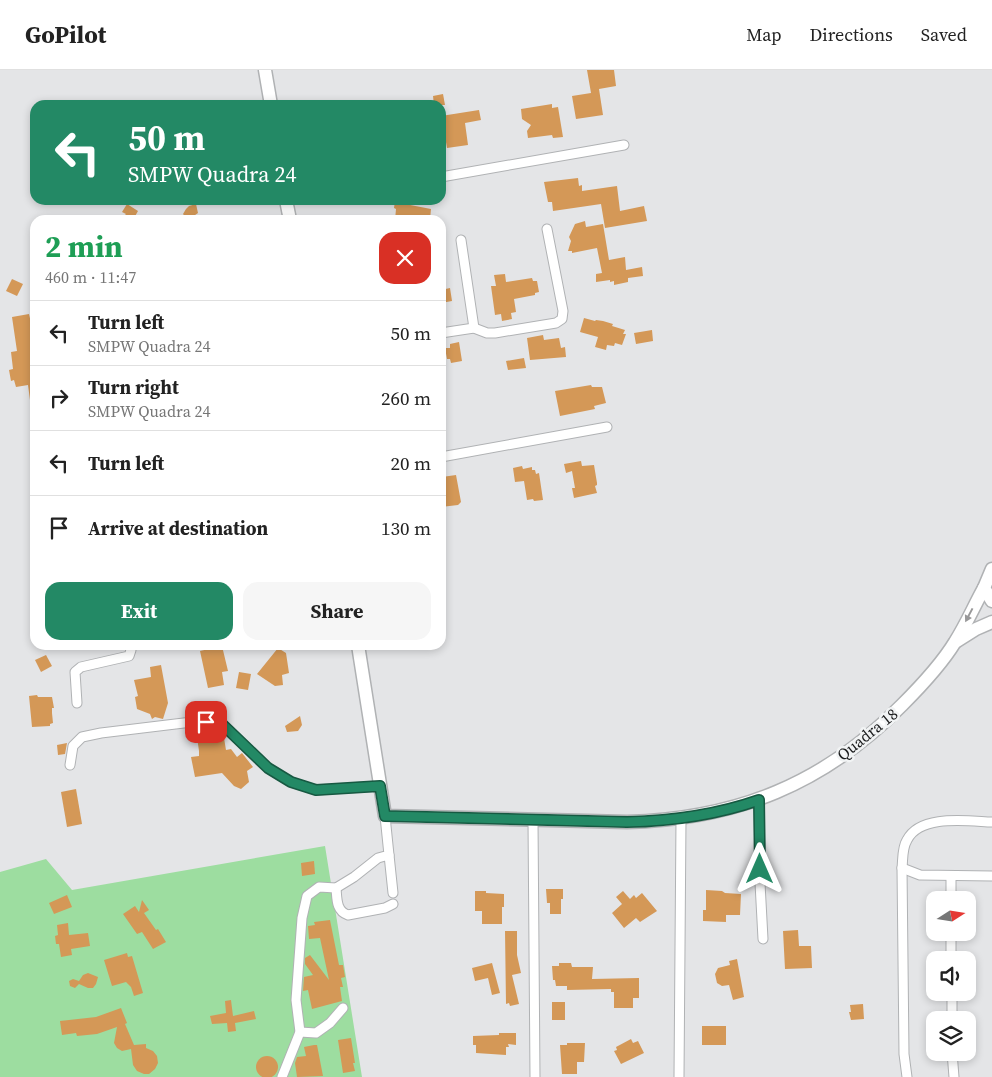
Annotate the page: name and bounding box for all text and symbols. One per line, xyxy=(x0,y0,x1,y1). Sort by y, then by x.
text: GoPilot xyxy=(25,18,106,51)
text: Map xyxy=(746,22,782,47)
text: Directions xyxy=(810,22,893,47)
text: Saved xyxy=(921,22,967,47)
text: 50 m xyxy=(128,114,205,162)
icon: left xyxy=(45,120,110,185)
text: SMPW Quadra 24 xyxy=(128,159,297,189)
text: 2 min xyxy=(45,226,123,267)
button: close xyxy=(379,232,431,284)
text: 460 m · 11:47 xyxy=(45,266,136,288)
text: Turn left xyxy=(88,309,164,335)
icon: left xyxy=(45,319,73,347)
text: 50 m xyxy=(390,320,431,346)
text: SMPW Quadra 24 xyxy=(88,335,211,357)
text: Turn right xyxy=(88,374,179,400)
icon: right xyxy=(45,384,73,412)
text: 260 m xyxy=(381,385,431,411)
text: SMPW Quadra 24 xyxy=(88,400,211,422)
icon: left xyxy=(45,449,73,477)
text: Turn left xyxy=(88,450,164,476)
text: 20 m xyxy=(390,450,431,476)
icon: arrive xyxy=(45,514,73,542)
text: Arrive at destination xyxy=(88,515,268,541)
text: 130 m xyxy=(381,515,431,541)
button: Exit xyxy=(45,582,233,640)
button: Share xyxy=(243,582,431,640)
one-way arrow xyxy=(965,608,973,623)
pin xyxy=(185,701,227,743)
street label: Quadra 18 xyxy=(832,703,902,765)
icon: arrive xyxy=(192,708,220,736)
position arrow xyxy=(733,842,785,894)
north arrow xyxy=(926,891,976,941)
map controls xyxy=(926,891,976,1061)
button: sound xyxy=(926,951,976,1001)
button: layers xyxy=(926,1011,976,1061)

